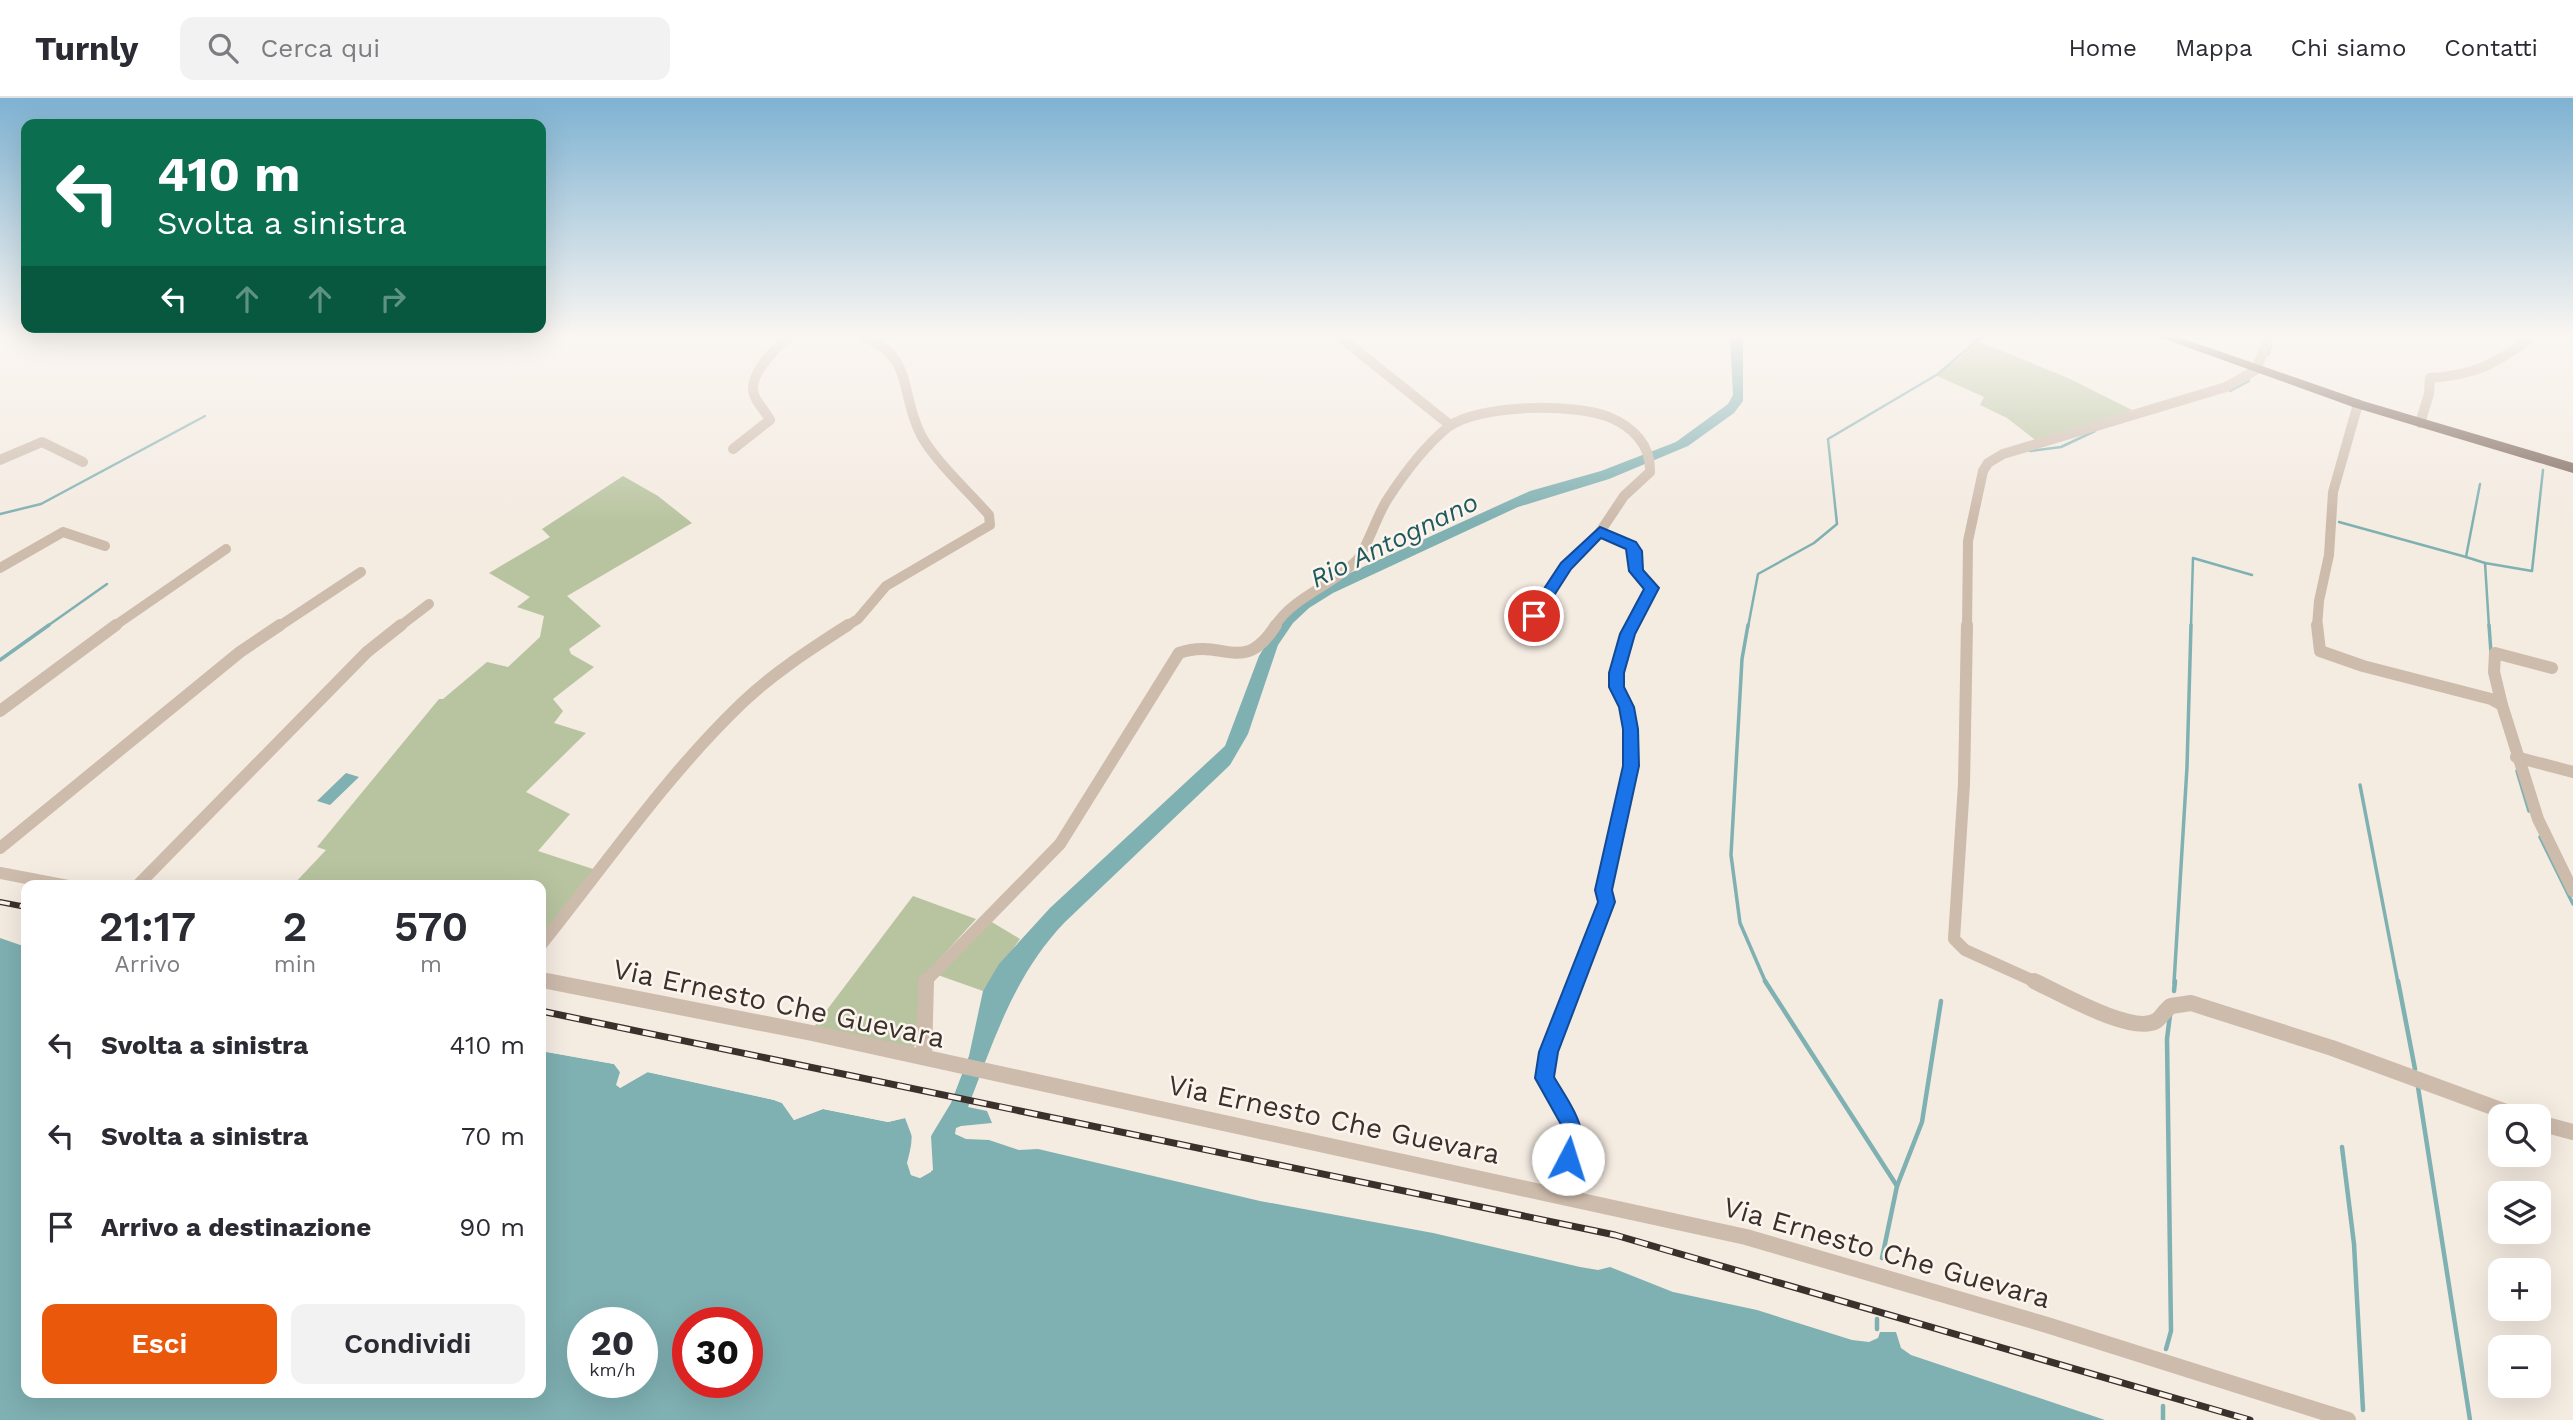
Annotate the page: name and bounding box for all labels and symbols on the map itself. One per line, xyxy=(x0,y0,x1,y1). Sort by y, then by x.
water label: Rio Antognano xyxy=(1305,486,1483,594)
pin xyxy=(1504,586,1564,646)
street label: Via Ernesto Che Guevara xyxy=(610,952,948,1055)
street label: Via Ernesto Che Guevara xyxy=(1165,1068,1503,1171)
position arrow xyxy=(1531,1122,1605,1196)
street label: Via Ernesto Che Guevara xyxy=(1720,1190,2054,1315)
speed limit sign: 30 xyxy=(672,1307,763,1398)

